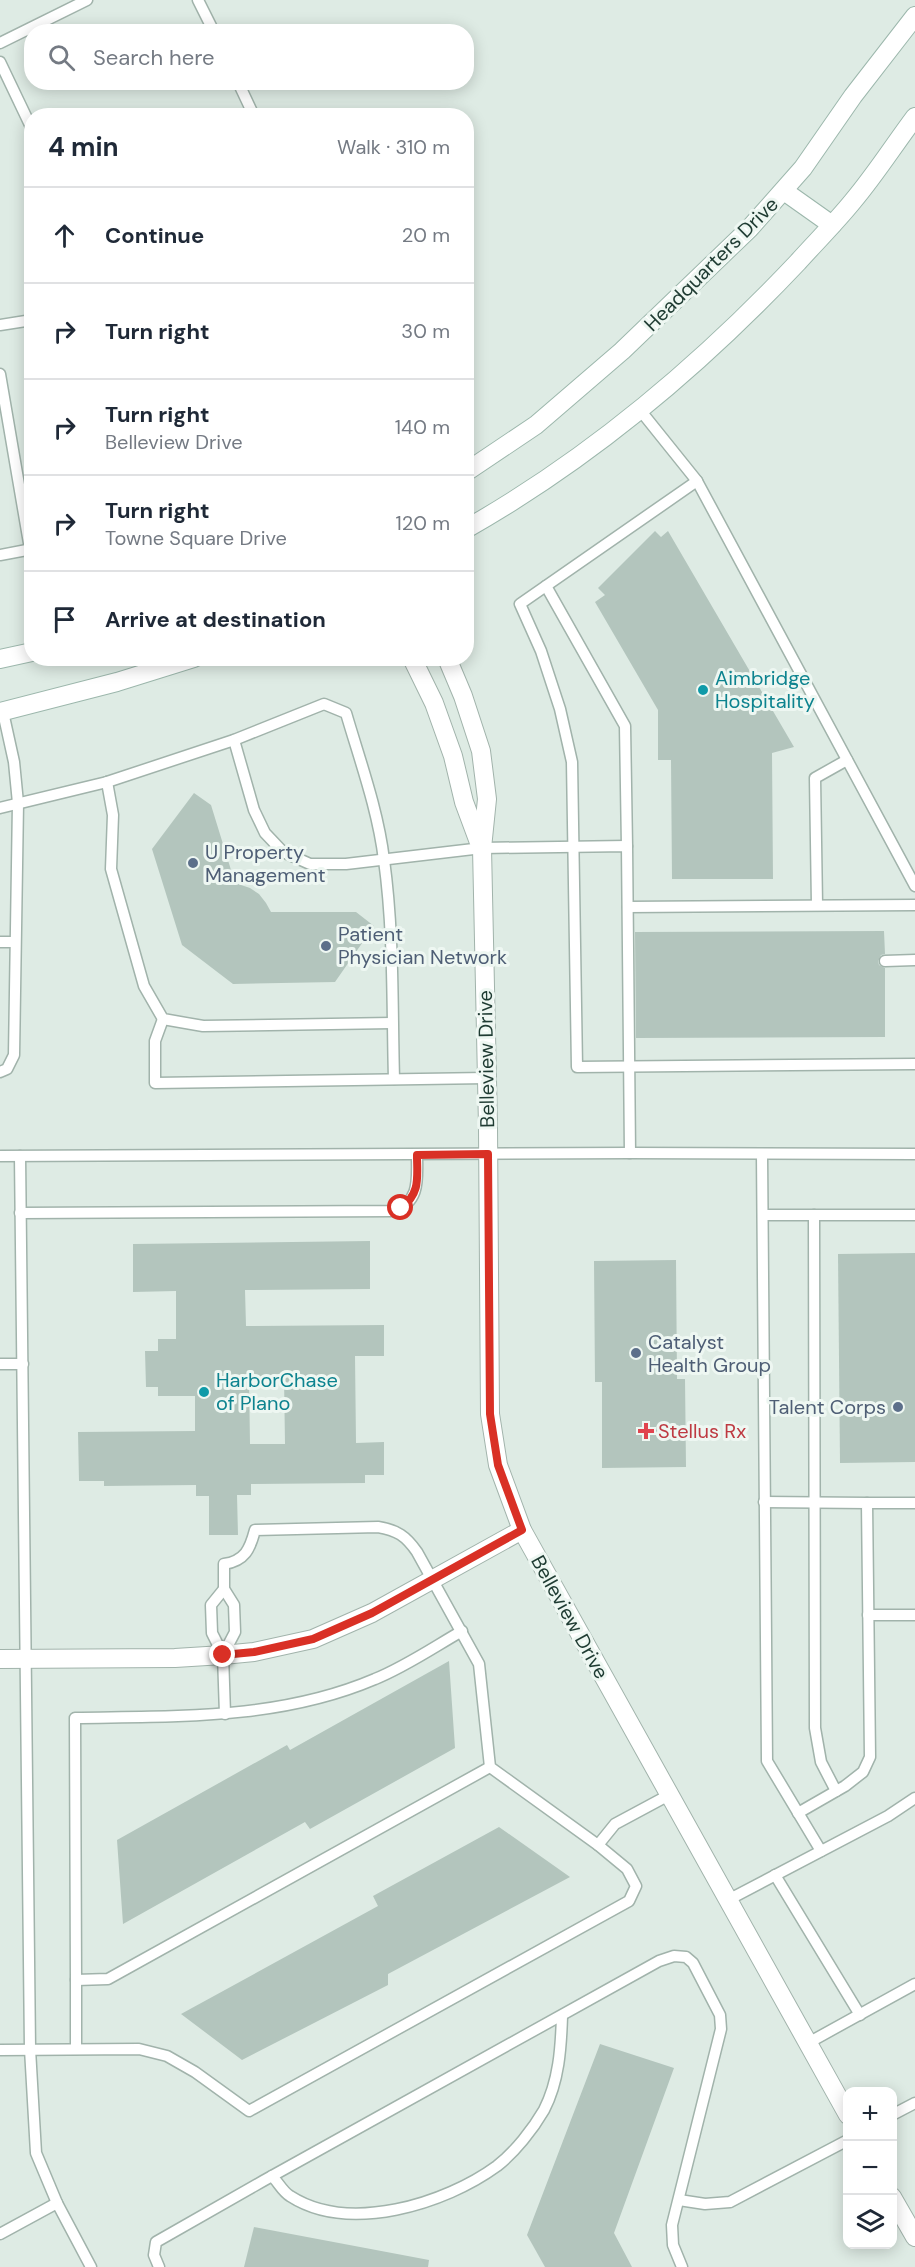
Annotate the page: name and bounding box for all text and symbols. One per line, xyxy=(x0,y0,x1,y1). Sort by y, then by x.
search box xyxy=(24,24,474,90)
icon: search xyxy=(45,41,78,74)
text: Search here xyxy=(93,43,214,72)
text: 4 min xyxy=(48,130,119,164)
text: Walk · 310 m xyxy=(337,134,450,160)
street label: Headquarters Drive xyxy=(638,191,784,337)
icon: ahead xyxy=(48,219,81,252)
text: Continue xyxy=(105,221,204,250)
text: 20 m xyxy=(402,222,450,248)
icon: right xyxy=(48,315,81,348)
text: Turn right xyxy=(105,317,210,346)
text: 30 m xyxy=(401,318,450,344)
text: Turn right xyxy=(105,400,210,429)
icon: right xyxy=(48,411,81,444)
text: 140 m xyxy=(395,414,450,440)
text: Belleview Drive xyxy=(105,429,243,455)
text: Turn right xyxy=(105,496,210,525)
icon: right xyxy=(48,507,81,540)
text: 120 m xyxy=(396,510,450,536)
text: Towne Square Drive xyxy=(105,525,287,551)
icon: arrive xyxy=(48,603,81,636)
text: Arrive at destination xyxy=(105,605,326,634)
place label: Aimbridge Hospitality xyxy=(715,665,815,714)
marker: Aimbridge Hospitality xyxy=(696,683,710,697)
place label: U Property Management xyxy=(205,839,326,888)
marker: U Property Management xyxy=(186,856,200,870)
place label: Patient Physician Network xyxy=(338,921,507,970)
marker: Patient Physician Network xyxy=(319,939,333,953)
street label: Belleview Drive xyxy=(472,990,500,1128)
route start xyxy=(387,1194,413,1220)
place label: Catalyst Health Group xyxy=(648,1329,771,1378)
marker: Catalyst Health Group xyxy=(629,1346,643,1360)
place label: HarborChase of Plano xyxy=(216,1367,338,1416)
marker: HarborChase of Plano xyxy=(197,1385,211,1399)
place label: Talent Corps xyxy=(769,1394,886,1420)
marker: Talent Corps xyxy=(891,1400,905,1414)
place label: Stellus Rx xyxy=(658,1418,746,1444)
marker: Stellus Rx xyxy=(639,1424,653,1438)
street label: Belleview Drive xyxy=(525,1551,615,1683)
route end xyxy=(209,1641,235,1667)
map controls xyxy=(843,2087,897,2249)
button: + xyxy=(843,2087,897,2141)
button: − xyxy=(843,2141,897,2195)
button: layers xyxy=(843,2195,897,2249)

